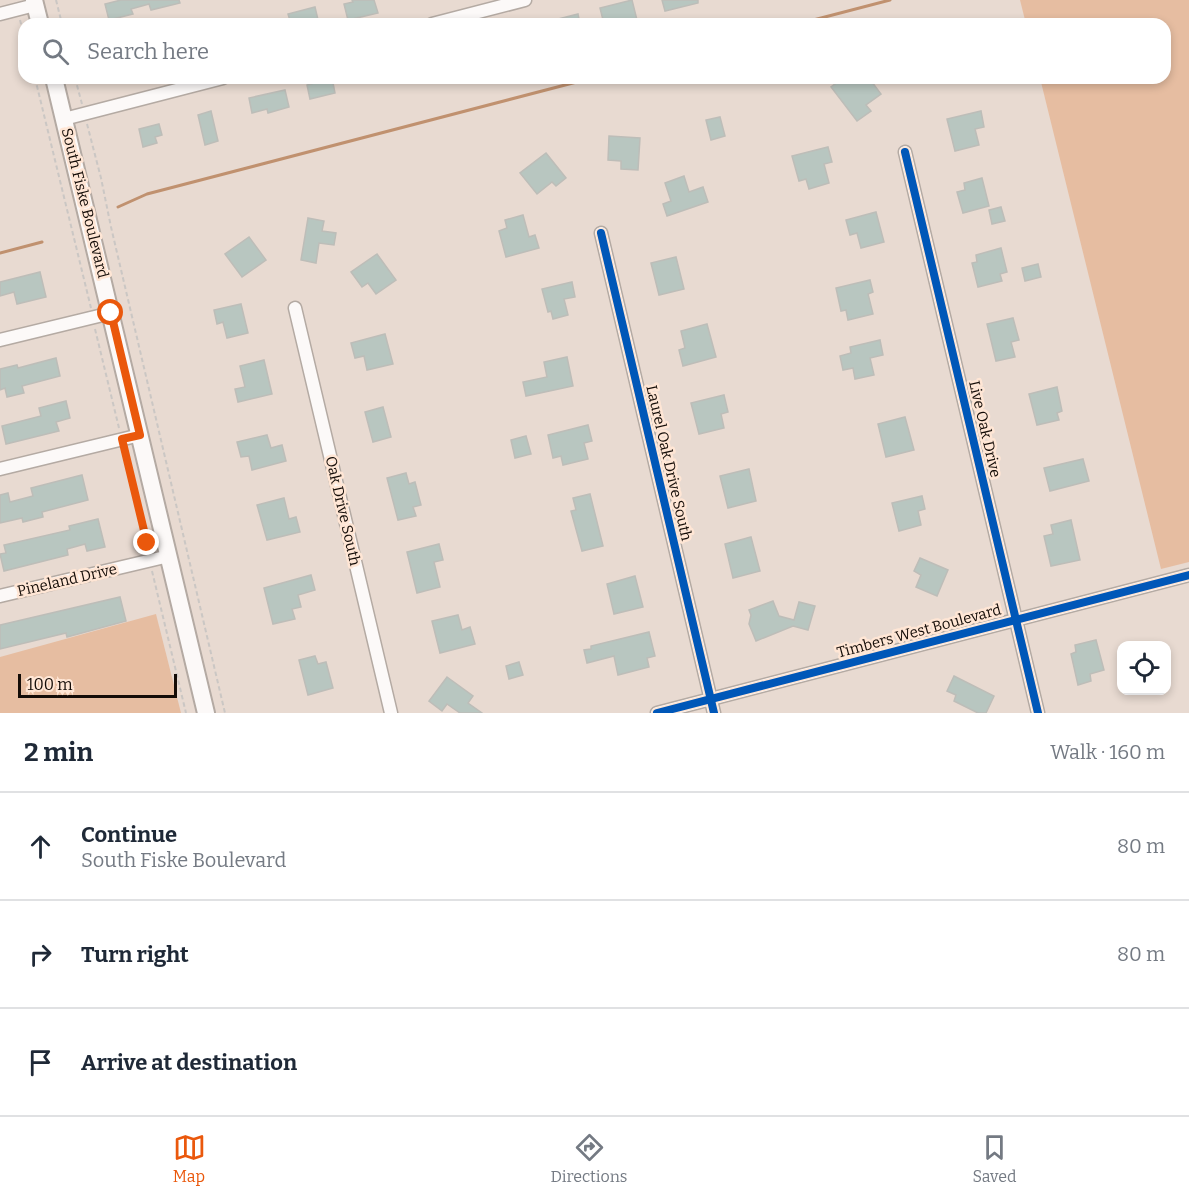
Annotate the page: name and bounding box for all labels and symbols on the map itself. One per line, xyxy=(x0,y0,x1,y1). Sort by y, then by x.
street label: South Fiske Boulevard xyxy=(58,126,112,280)
route start xyxy=(97,299,123,325)
street label: Live Oak Drive xyxy=(965,379,1005,479)
street label: Laurel Oak Drive South xyxy=(642,383,696,543)
street label: Oak Drive South xyxy=(322,454,365,568)
route end xyxy=(133,529,159,555)
street label: Pineland Drive xyxy=(15,560,119,600)
street label: Timbers West Boulevard xyxy=(835,600,1003,662)
scale bar xyxy=(18,671,177,698)

